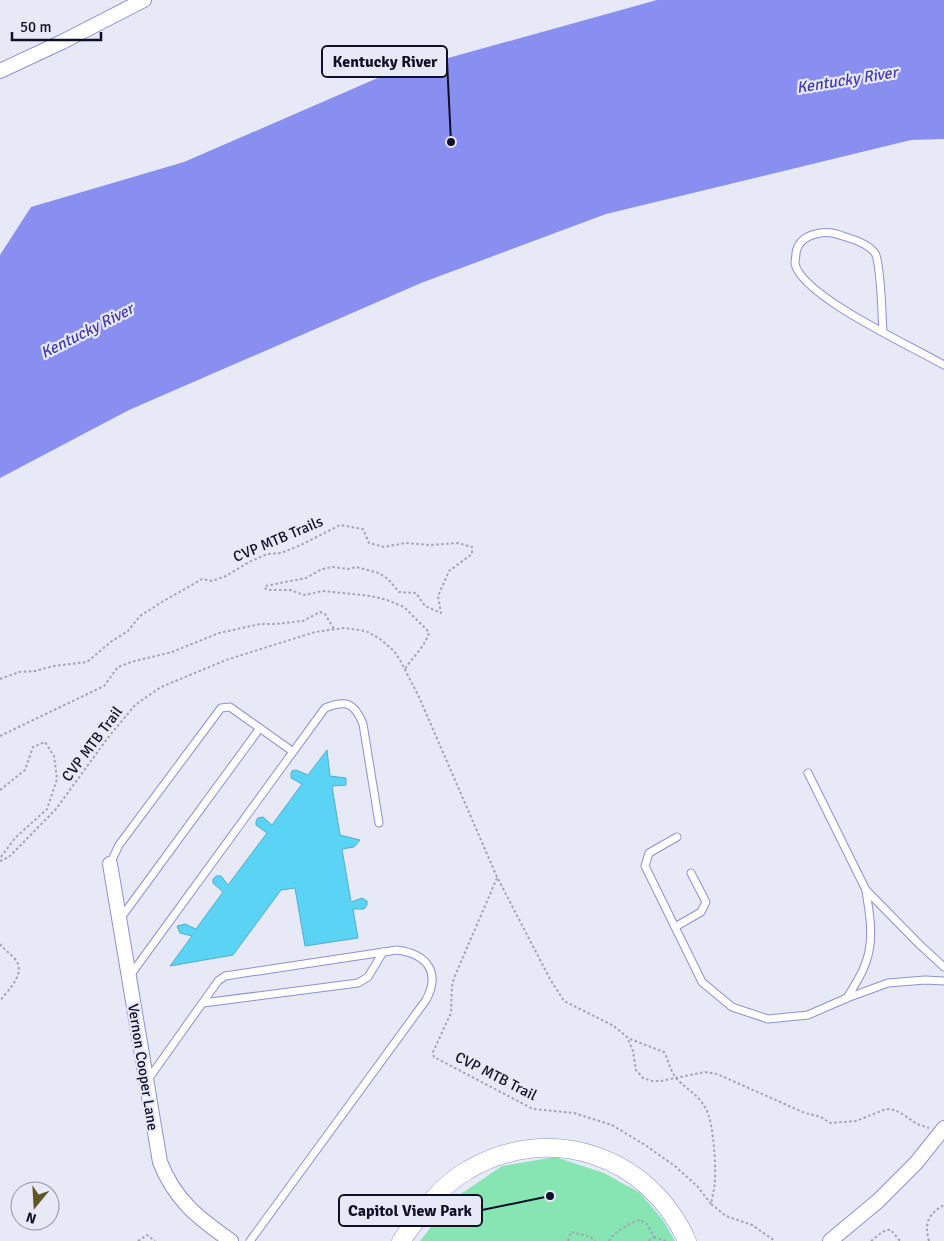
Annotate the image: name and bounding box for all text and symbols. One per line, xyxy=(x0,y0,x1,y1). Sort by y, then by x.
scale bar xyxy=(12,10,101,42)
text: 50 m xyxy=(20,18,51,36)
callout: Kentucky River xyxy=(322,46,447,77)
text: Kentucky River xyxy=(333,52,438,72)
water label: Kentucky River xyxy=(795,62,901,98)
water label: Kentucky River xyxy=(37,298,139,363)
street label: CVP MTB Trails xyxy=(230,512,326,566)
street label: CVP MTB Trail xyxy=(58,703,126,785)
street label: Vernon Cooper Lane xyxy=(124,1002,162,1132)
street label: CVP MTB Trail xyxy=(452,1048,540,1104)
north arrow xyxy=(10,1181,60,1231)
callout: Capitol View Park xyxy=(339,1195,482,1226)
text: Capitol View Park xyxy=(348,1201,473,1221)
text: N xyxy=(24,1208,38,1227)

